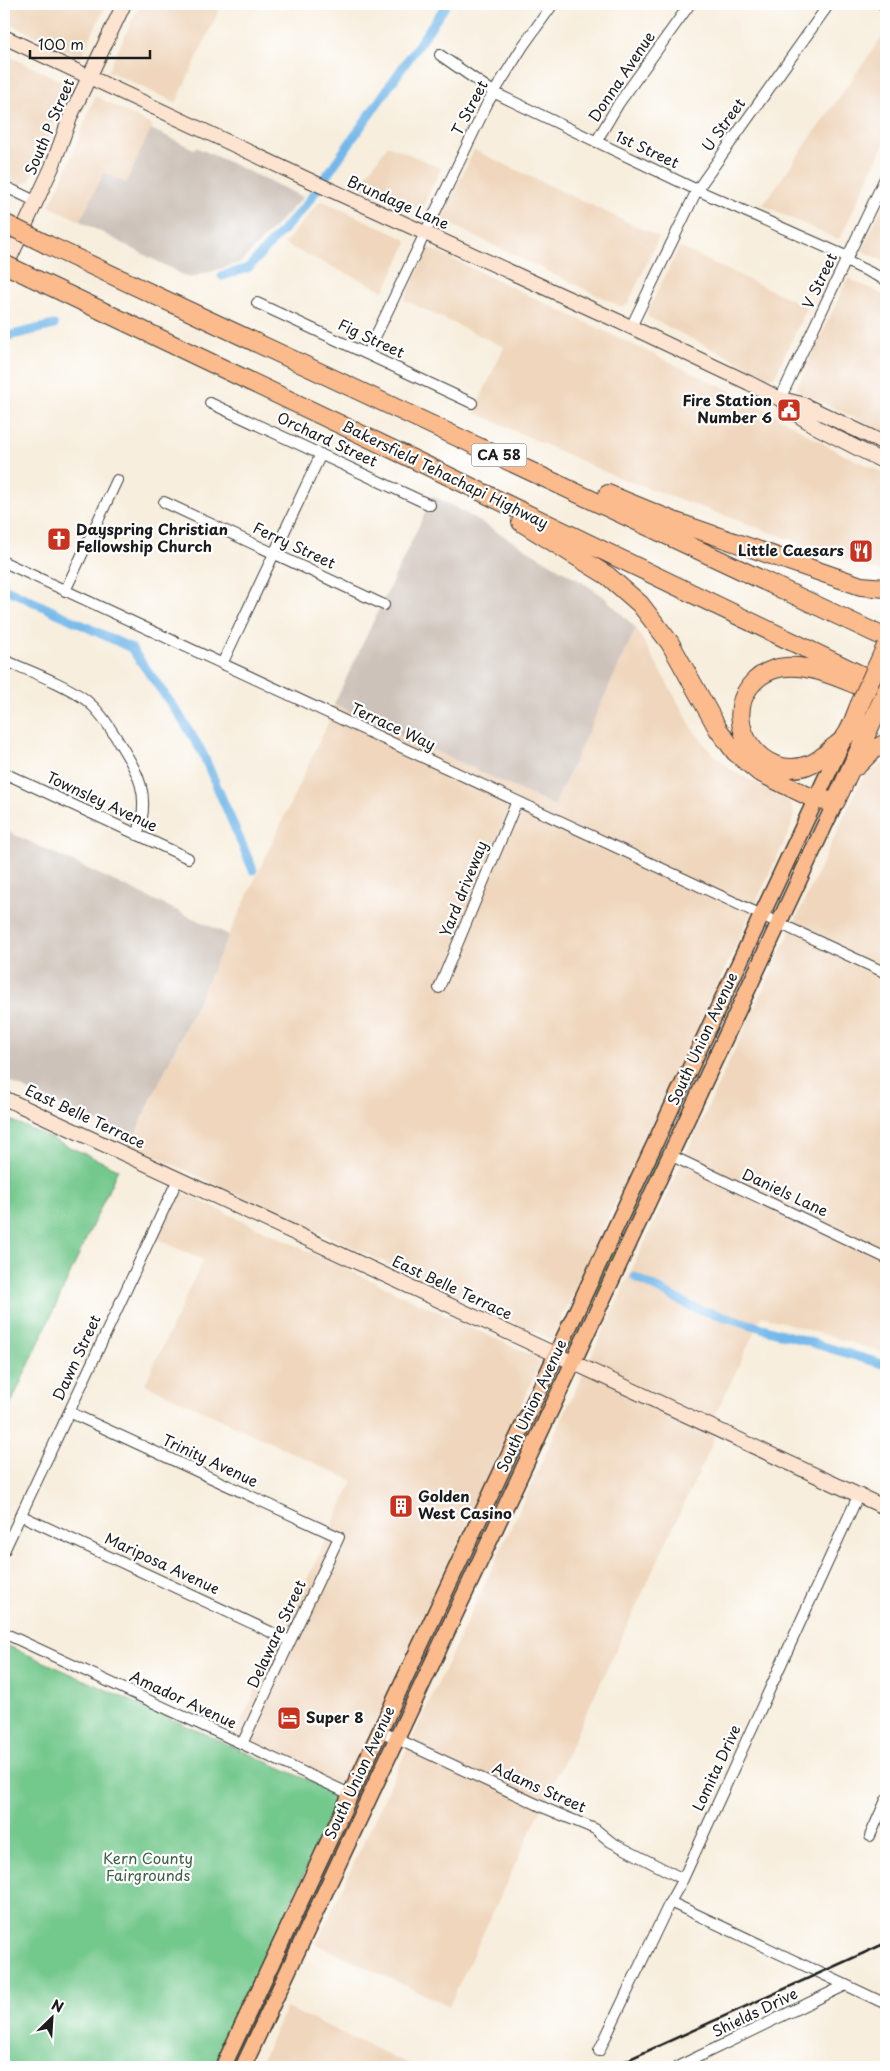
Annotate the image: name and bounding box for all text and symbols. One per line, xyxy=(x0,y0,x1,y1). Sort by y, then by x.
street label: Donna Avenue xyxy=(582,26,660,126)
scale bar xyxy=(30,28,150,60)
text: 100 m xyxy=(38,32,84,55)
street label: South P Street xyxy=(18,75,79,178)
street label: T Street xyxy=(445,76,493,139)
street label: U Street xyxy=(696,93,750,156)
street label: 1st Street xyxy=(612,124,683,173)
street label: Brundage Lane xyxy=(344,169,453,234)
street label: V Street xyxy=(795,248,842,312)
street label: Fig Street xyxy=(335,312,409,363)
place label: Fire Station Number 6 xyxy=(682,388,772,428)
public building icon: Fire Station Number 6 xyxy=(776,397,802,423)
street label: Orchard Street xyxy=(274,405,382,472)
street label: Bakersfield Tehachapi Highway xyxy=(339,414,553,534)
road number: CA 58 xyxy=(472,444,526,466)
street label: Ferry Street xyxy=(250,516,340,574)
place label: Dayspring Christian Fellowship Church xyxy=(76,517,228,557)
church icon: Dayspring Christian Fellowship Church xyxy=(46,526,72,552)
place label: Little Caesars xyxy=(738,538,844,561)
restaurant icon: Little Caesars xyxy=(848,538,874,564)
street label: Terrace Way xyxy=(347,696,440,755)
street label: Townsley Avenue xyxy=(43,765,162,836)
street label: Yard driveway xyxy=(433,837,492,940)
street label: South Union Avenue xyxy=(661,968,743,1109)
street label: East Belle Terrace xyxy=(22,1078,149,1154)
street label: Daniels Lane xyxy=(739,1162,832,1222)
street label: East Belle Terrace xyxy=(389,1249,516,1325)
street label: Dawn Street xyxy=(46,1310,106,1404)
street label: South Union Avenue xyxy=(490,1335,572,1476)
street label: Trinity Avenue xyxy=(159,1427,262,1492)
place label: Golden West Casino xyxy=(418,1484,512,1524)
building icon: Golden West Casino xyxy=(388,1493,414,1519)
street label: Mariposa Avenue xyxy=(101,1526,224,1599)
street label: Delaware Street xyxy=(240,1575,311,1691)
street label: Amador Avenue xyxy=(126,1664,241,1734)
street label: South Union Avenue xyxy=(318,1702,400,1843)
hotel icon: Super 8 xyxy=(276,1705,302,1731)
place label: Super 8 xyxy=(306,1705,364,1728)
street label: Lomita Drive xyxy=(686,1720,746,1814)
street label: Adams Street xyxy=(489,1756,590,1818)
park label: Kern County Fairgrounds xyxy=(103,1846,193,1886)
street label: Shields Drive xyxy=(708,1981,801,2042)
north arrow xyxy=(28,1994,78,2044)
text: N xyxy=(48,1994,67,2018)

